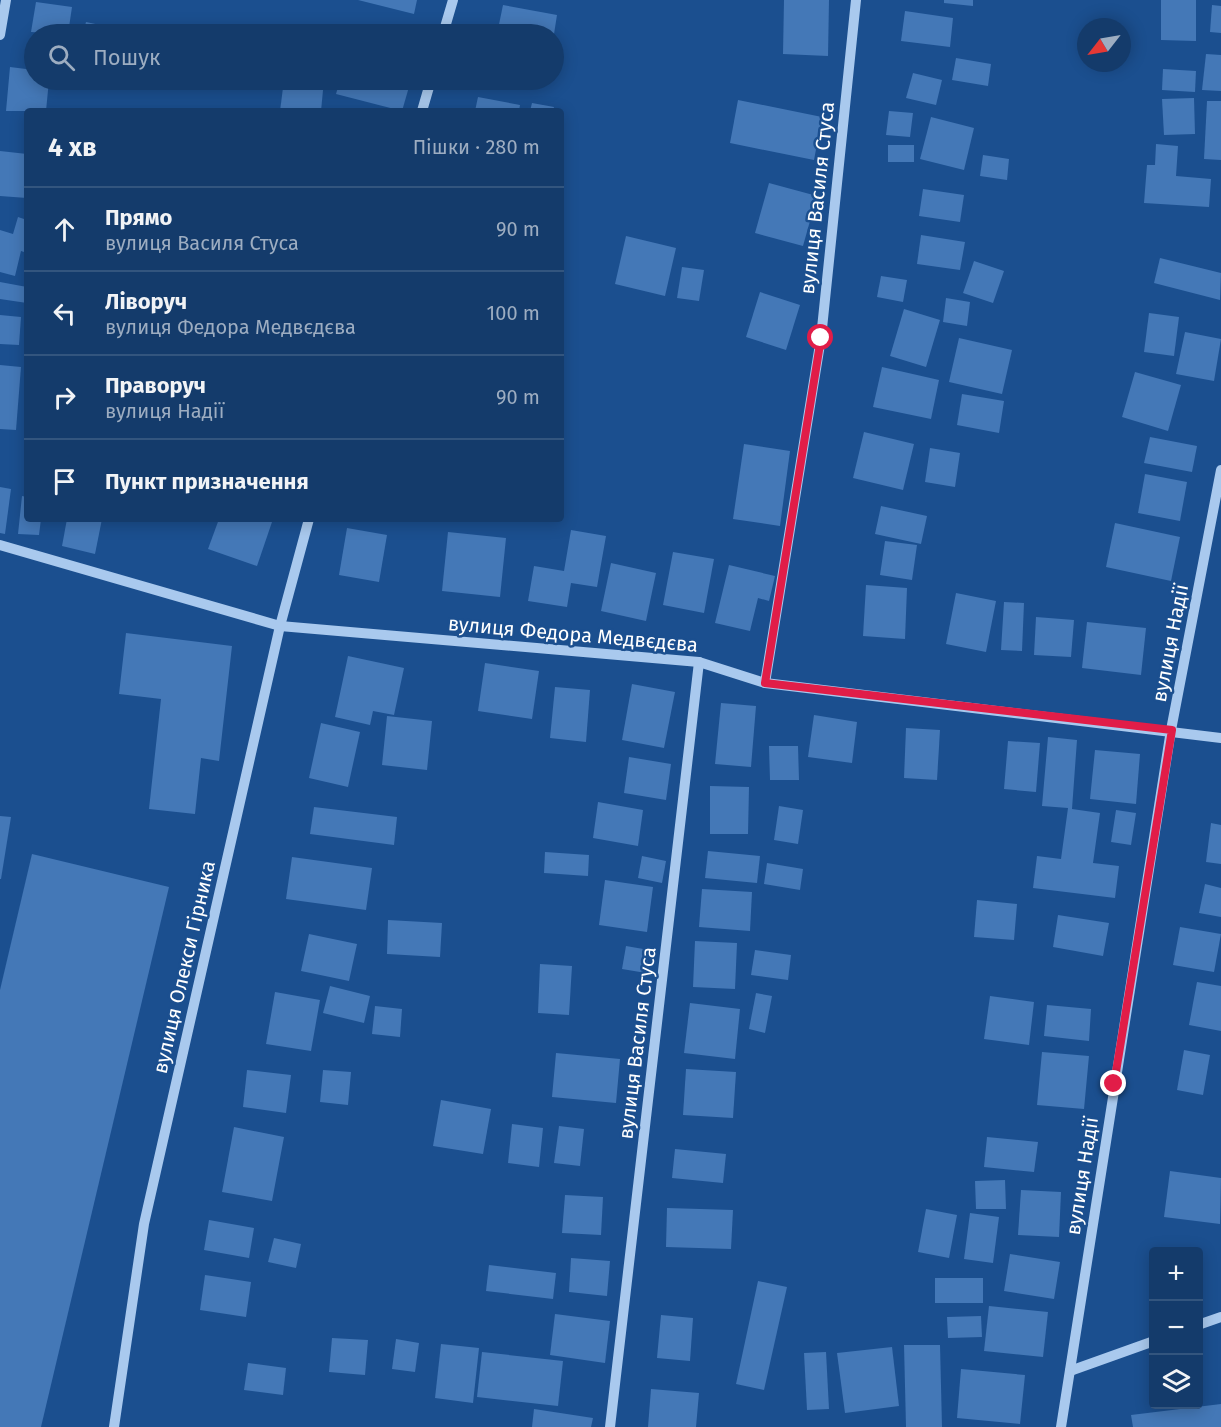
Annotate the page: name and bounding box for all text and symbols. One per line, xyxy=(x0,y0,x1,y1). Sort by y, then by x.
north arrow xyxy=(1077,18,1131,72)
search box xyxy=(24,24,564,90)
icon: search xyxy=(45,41,78,74)
text: Пошук xyxy=(93,44,160,71)
street label: вулиця Василя Стуса xyxy=(795,100,839,296)
text: 4 хв xyxy=(48,132,97,163)
text: Пішки · 280 m xyxy=(413,135,540,159)
text: Прямо xyxy=(105,204,172,231)
icon: ahead xyxy=(48,213,81,246)
text: 90 m xyxy=(496,217,540,241)
text: вулиця Василя Стуса xyxy=(105,231,299,255)
text: Ліворуч xyxy=(105,288,187,315)
icon: left xyxy=(48,297,81,330)
text: 100 m xyxy=(487,301,540,325)
text: вулиця Федора Медвєдєва xyxy=(105,315,356,339)
route start xyxy=(807,324,833,350)
text: Праворуч xyxy=(105,372,206,399)
icon: right xyxy=(48,381,81,414)
text: 90 m xyxy=(496,385,540,409)
text: вулиця Надії xyxy=(105,399,224,423)
icon: arrive xyxy=(48,465,81,498)
text: Пункт призначення xyxy=(105,468,309,495)
street label: вулиця Надії xyxy=(1147,581,1193,704)
street label: вулиця Федора Медвєдєва xyxy=(447,611,699,657)
street label: вулиця Олекси Гірника xyxy=(148,858,220,1076)
street label: вулиця Василя Стуса xyxy=(613,945,661,1141)
route end xyxy=(1100,1070,1126,1096)
street label: вулиця Надії xyxy=(1061,1114,1103,1237)
map controls xyxy=(1149,1247,1203,1409)
button: + xyxy=(1149,1247,1203,1301)
button: − xyxy=(1149,1301,1203,1355)
button: layers xyxy=(1149,1355,1203,1409)

